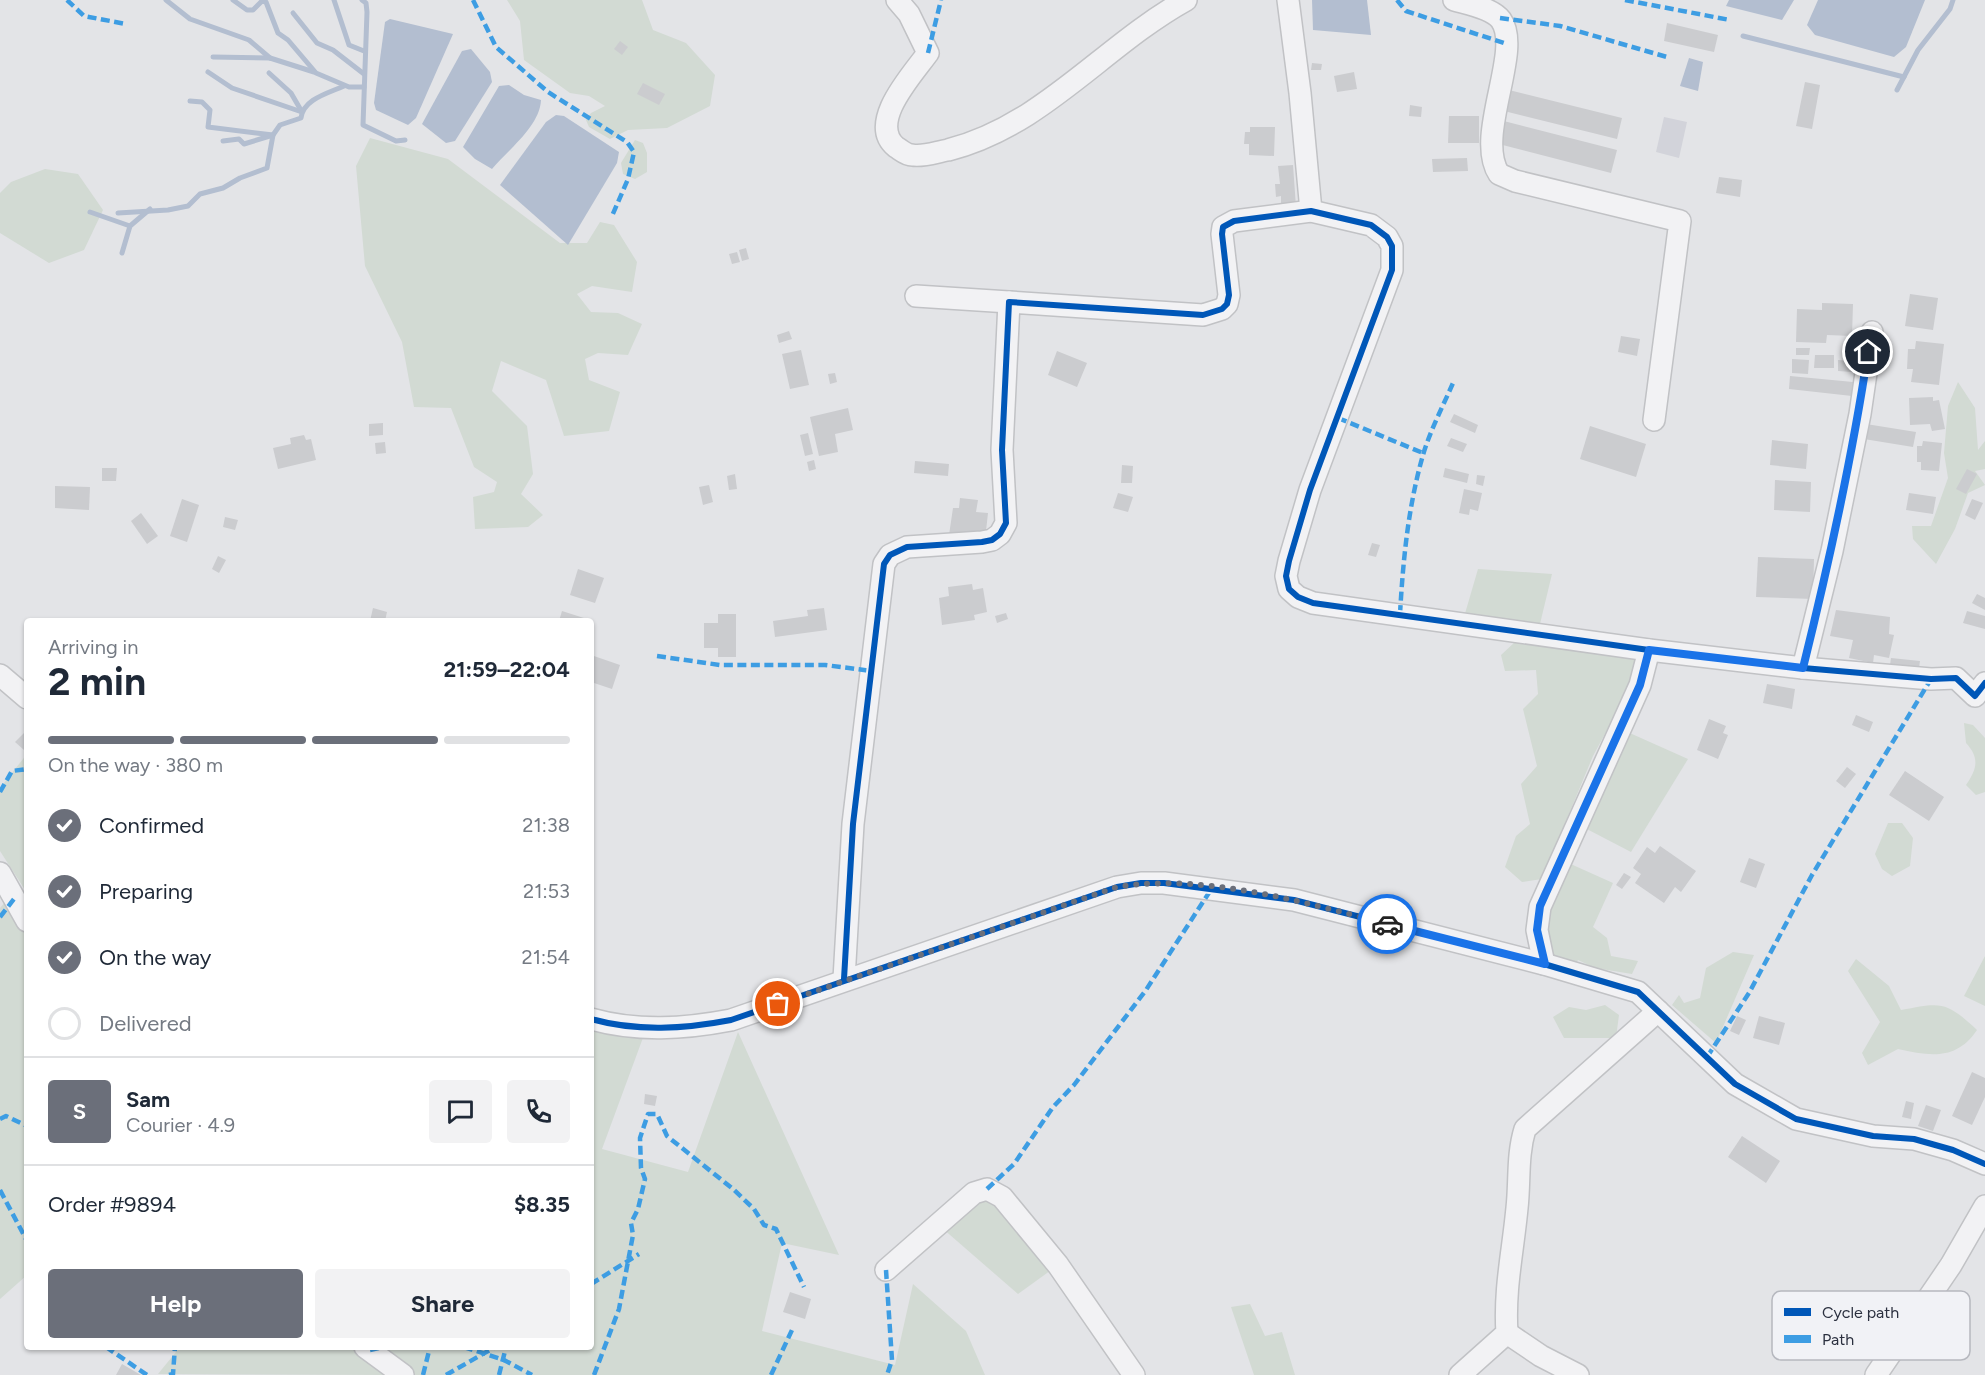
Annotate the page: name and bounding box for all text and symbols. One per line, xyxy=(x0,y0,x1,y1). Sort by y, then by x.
pin xyxy=(1842,326,1893,377)
icon: home xyxy=(1851,335,1884,368)
text: Arriving in xyxy=(48,635,138,659)
text: 21:59–22:04 xyxy=(443,656,570,683)
text: 2 min xyxy=(48,658,146,705)
text: On the way · 380 m xyxy=(48,753,223,777)
icon: check xyxy=(48,809,81,842)
text: Confirmed xyxy=(99,812,204,839)
text: 21:38 xyxy=(522,813,570,837)
icon: check xyxy=(48,875,81,908)
text: Preparing xyxy=(99,878,193,905)
text: 21:53 xyxy=(523,879,570,903)
courier xyxy=(1357,894,1417,954)
icon: car xyxy=(1371,908,1404,941)
icon: check xyxy=(48,941,81,974)
text: On the way xyxy=(99,944,211,971)
text: 21:54 xyxy=(522,945,570,969)
pin xyxy=(752,978,803,1029)
icon: bag xyxy=(761,987,794,1020)
text: Delivered xyxy=(99,1010,192,1037)
button: chat xyxy=(429,1080,492,1143)
button: phone xyxy=(507,1080,570,1143)
text: Sam xyxy=(126,1086,170,1113)
text: S xyxy=(73,1098,86,1125)
text: Courier · 4.9 xyxy=(126,1113,235,1137)
text: Order #9894 xyxy=(48,1191,176,1218)
text: $8.35 xyxy=(514,1191,570,1218)
button: Help xyxy=(48,1269,303,1338)
button: Share xyxy=(315,1269,570,1338)
legend xyxy=(1772,1291,1970,1360)
text: Cycle path xyxy=(1822,1303,1899,1322)
text: Path xyxy=(1822,1330,1854,1349)

